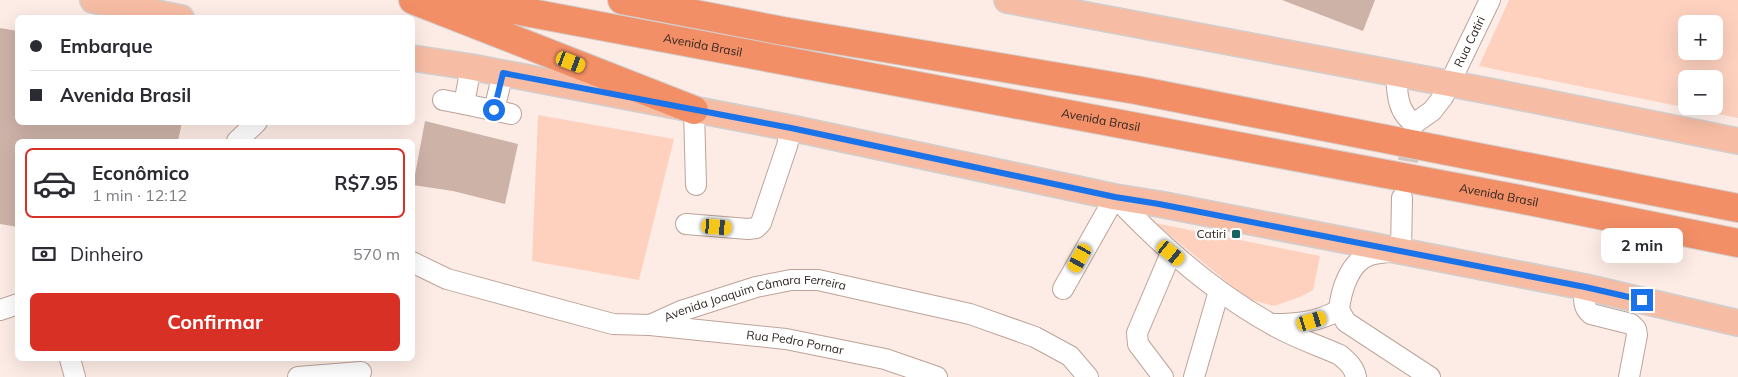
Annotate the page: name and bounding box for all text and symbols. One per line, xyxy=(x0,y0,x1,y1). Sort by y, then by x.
street label: Rua Catiri xyxy=(1451,13,1488,70)
map controls xyxy=(1678,15,1723,115)
button: + xyxy=(1678,15,1723,60)
street label: Avenida Brasil xyxy=(662,30,744,60)
text: Embarque xyxy=(60,34,153,58)
car xyxy=(554,50,587,74)
button: − xyxy=(1678,70,1723,115)
text: Avenida Brasil xyxy=(60,83,191,107)
route start xyxy=(483,99,505,121)
street label: Avenida Brasil xyxy=(1060,105,1142,135)
icon: car xyxy=(32,161,77,206)
text: Econômico xyxy=(92,161,189,185)
text: R$7.95 xyxy=(334,171,398,195)
street label: Avenida Brasil xyxy=(1458,180,1540,210)
text: 1 min · 12:12 xyxy=(92,185,187,205)
car xyxy=(701,218,732,236)
place label: Catiri xyxy=(1197,226,1226,241)
marker: Catiri xyxy=(1230,228,1242,240)
callout: 2 min xyxy=(1601,228,1683,262)
text: 2 min xyxy=(1621,235,1663,255)
car xyxy=(1154,238,1187,268)
icon: cash xyxy=(30,240,58,268)
car xyxy=(1066,241,1093,275)
text: Dinheiro xyxy=(70,242,143,266)
text: 570 m xyxy=(353,244,400,264)
street label: Avenida Joaquim Câmara Ferreira xyxy=(661,272,848,325)
route end xyxy=(1631,289,1653,311)
button: Confirmar xyxy=(30,293,400,351)
car xyxy=(1295,309,1328,333)
street label: Rua Pedro Pornar xyxy=(746,327,846,358)

